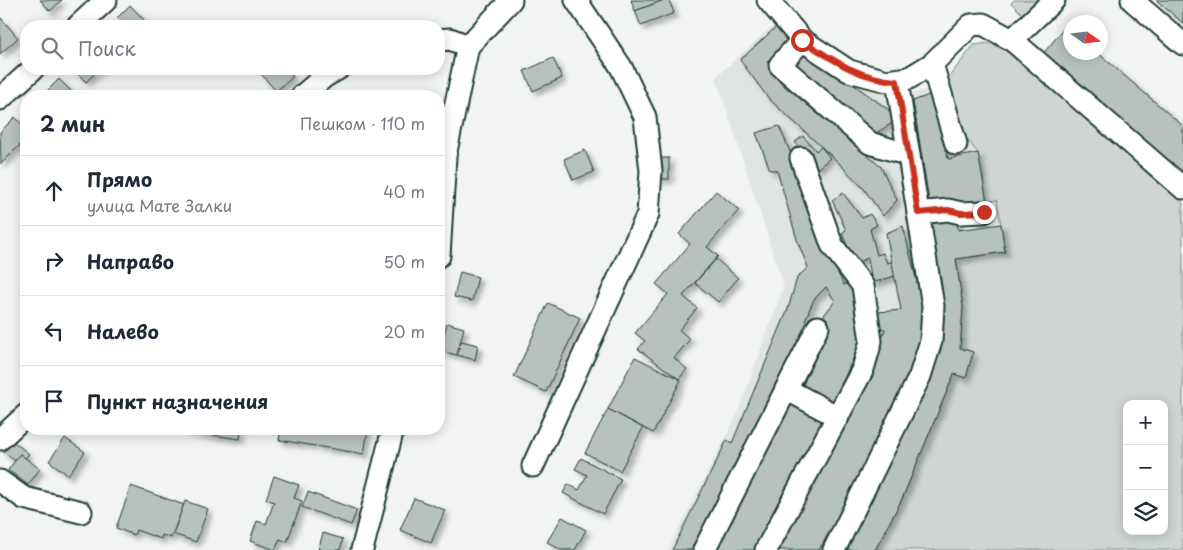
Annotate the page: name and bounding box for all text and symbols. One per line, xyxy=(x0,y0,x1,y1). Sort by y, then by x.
north arrow xyxy=(1063,15,1108,60)
search box xyxy=(20,20,445,75)
route start xyxy=(791,29,814,52)
icon: search xyxy=(38,34,66,62)
text: Поиск xyxy=(78,34,136,62)
text: 2 мин xyxy=(40,107,105,139)
text: Пешком · 110 m xyxy=(300,111,425,135)
text: Прямо xyxy=(87,165,152,193)
icon: ahead xyxy=(40,177,68,205)
text: 40 m xyxy=(383,179,425,203)
text: улица Мате Залки xyxy=(87,193,232,217)
route end xyxy=(973,201,996,224)
icon: right xyxy=(40,247,68,275)
text: Направо xyxy=(87,247,174,275)
text: 50 m xyxy=(384,249,425,273)
icon: left xyxy=(40,317,68,345)
text: Налево xyxy=(87,317,159,345)
text: 20 m xyxy=(384,319,425,343)
icon: arrive xyxy=(40,387,68,415)
text: Пункт назначения xyxy=(87,387,268,415)
map controls xyxy=(1123,400,1168,535)
button: + xyxy=(1123,400,1168,445)
button: − xyxy=(1123,445,1168,490)
button: layers xyxy=(1123,490,1168,535)

